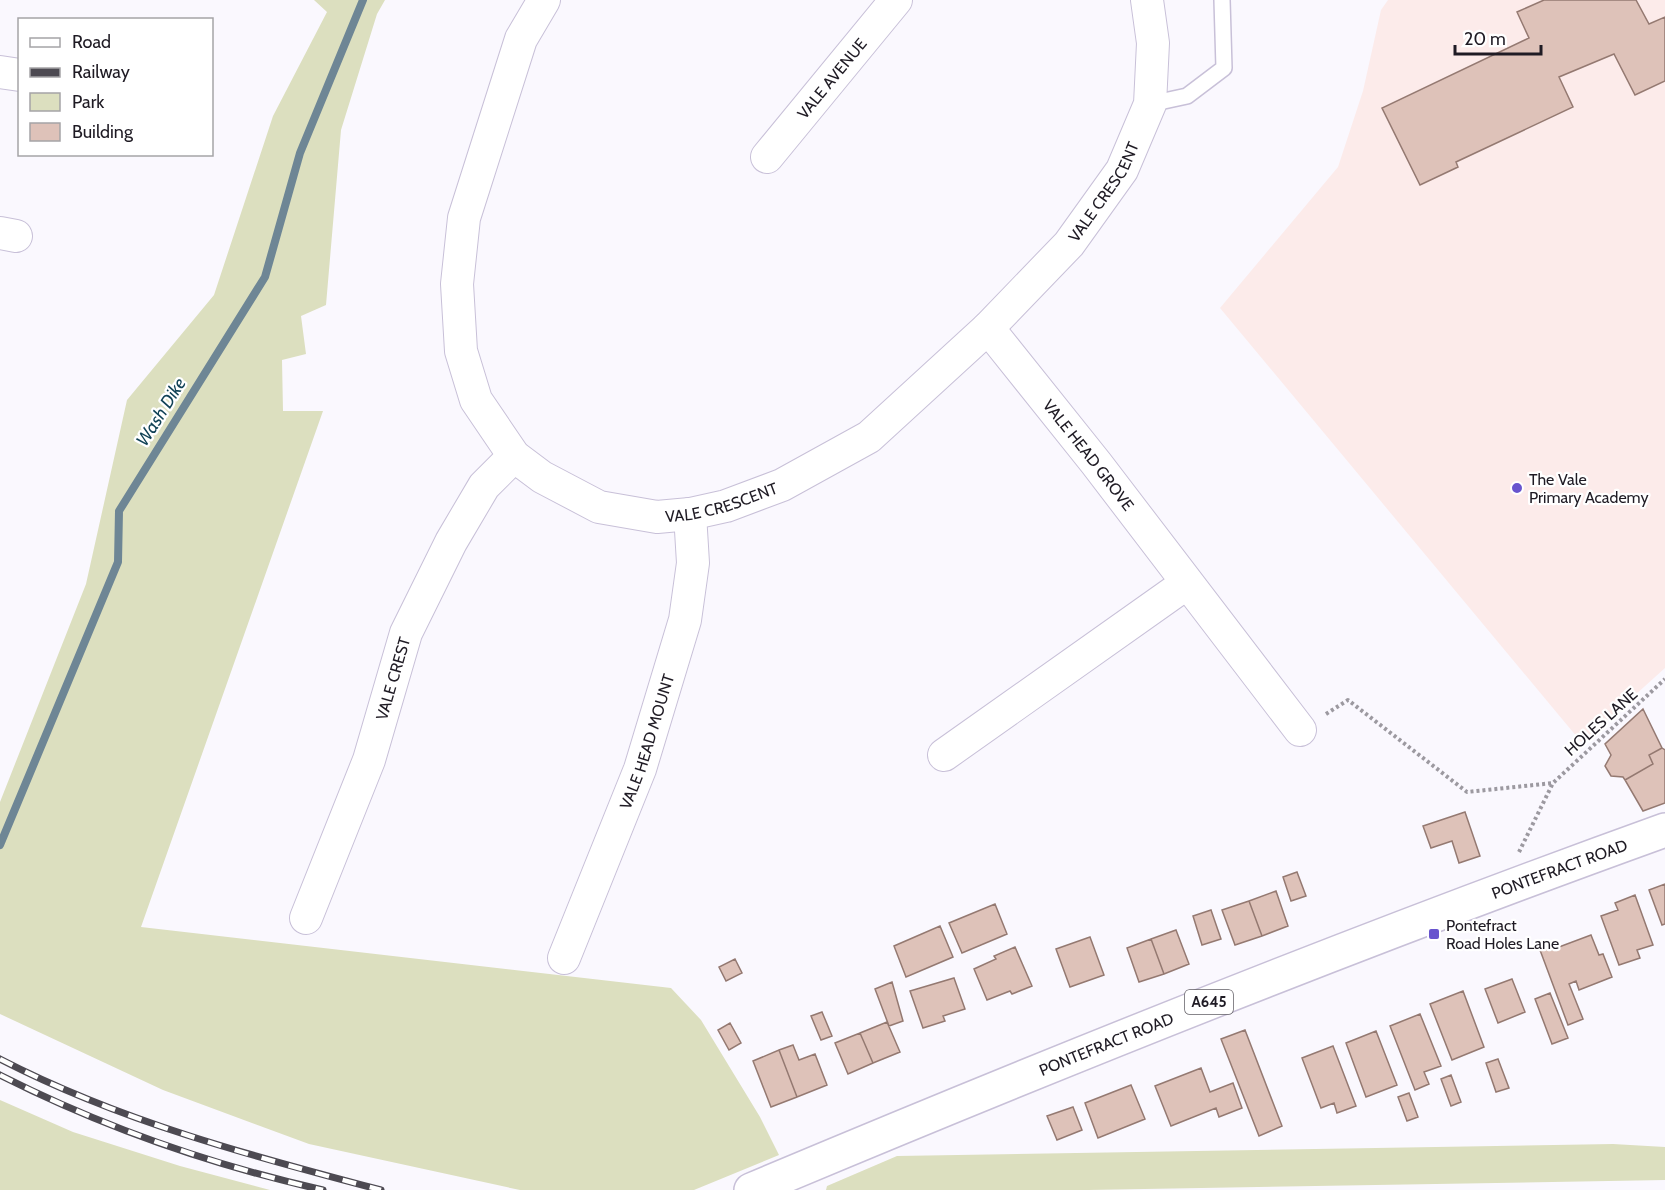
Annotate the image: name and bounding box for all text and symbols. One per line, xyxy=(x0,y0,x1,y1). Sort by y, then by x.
legend xyxy=(18,18,213,156)
scale bar xyxy=(1455,18,1540,56)
text: 20 m xyxy=(1464,28,1506,50)
text: Road xyxy=(72,31,111,53)
street label: VALE AVENUE xyxy=(793,34,871,122)
text: Railway xyxy=(72,61,130,83)
text: Park xyxy=(72,91,105,113)
text: Building xyxy=(72,121,134,143)
street label: VALE CRESCENT xyxy=(1064,138,1143,245)
water label: Wash Dike xyxy=(131,374,191,450)
street label: VALE HEAD GROVE xyxy=(1039,396,1138,514)
place label: The Vale Primary Academy xyxy=(1529,470,1649,507)
street label: VALE CRESCENT xyxy=(664,478,780,526)
marker: The Vale Primary Academy xyxy=(1510,481,1524,495)
street label: VALE CREST xyxy=(372,634,414,722)
street label: VALE HEAD MOUNT xyxy=(615,671,678,812)
street label: HOLES LANE xyxy=(1561,684,1641,760)
street label: PONTEFRACT ROAD xyxy=(1489,835,1630,902)
place label: Pontefract Road Holes Lane xyxy=(1446,916,1559,953)
marker: Pontefract Road Holes Lane xyxy=(1427,927,1441,941)
road number: A645 xyxy=(1185,990,1233,1014)
street label: PONTEFRACT ROAD xyxy=(1036,1008,1176,1079)

